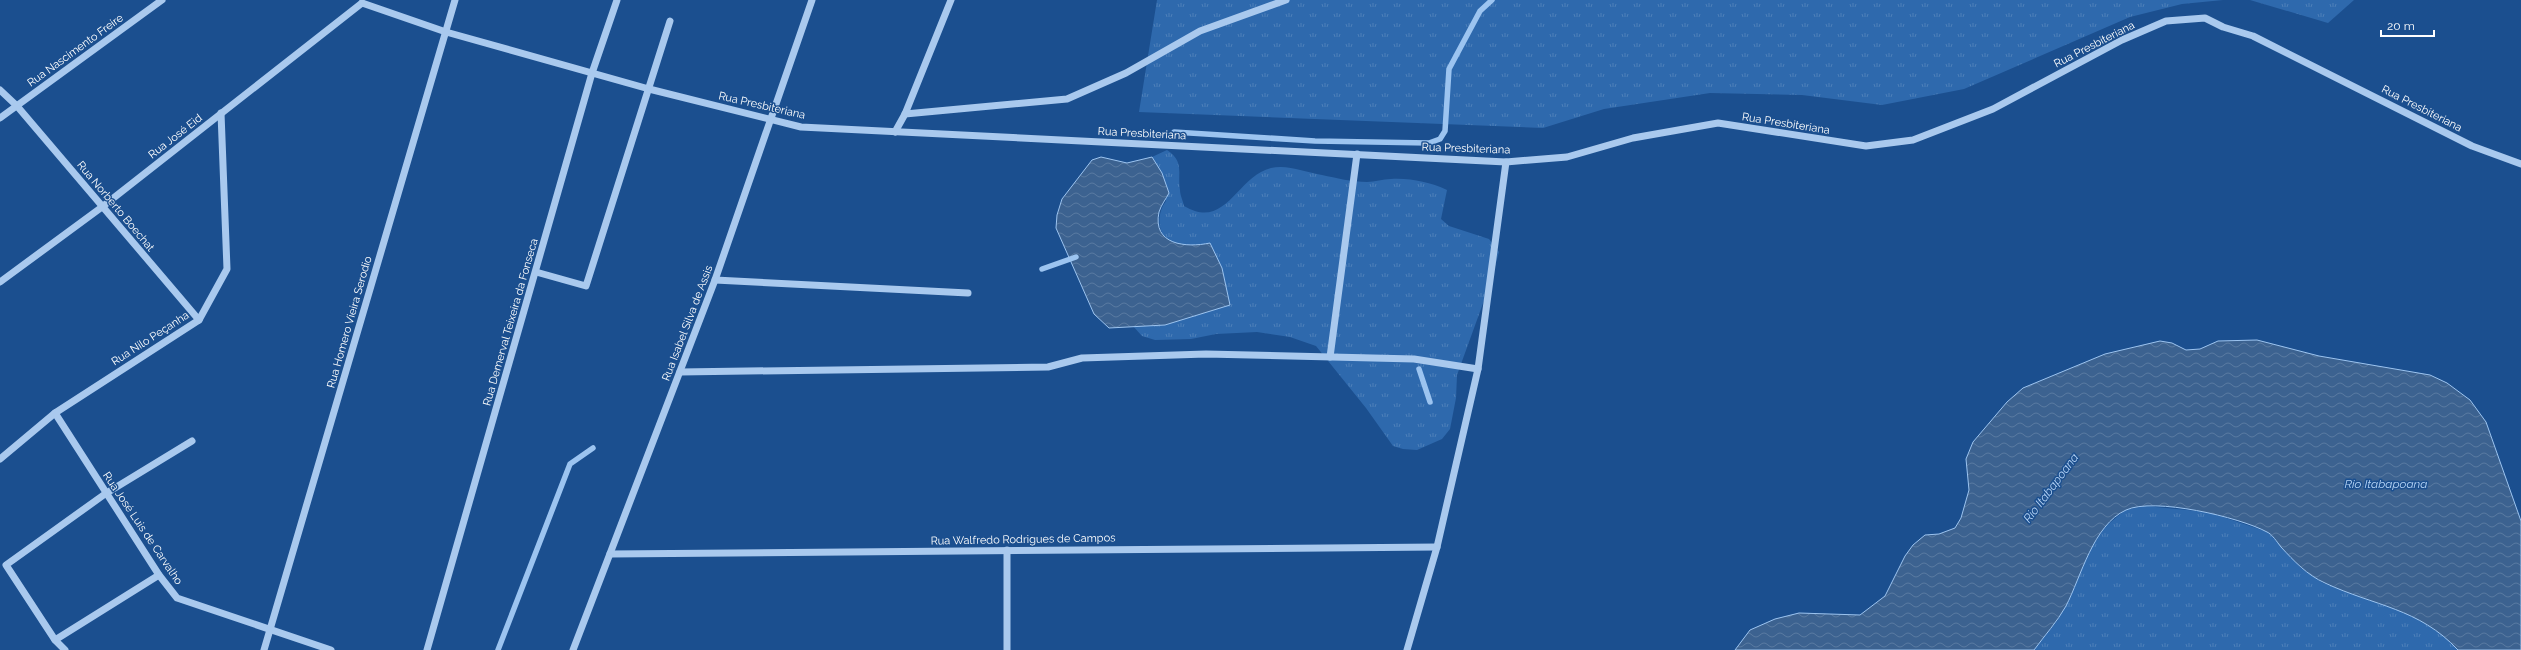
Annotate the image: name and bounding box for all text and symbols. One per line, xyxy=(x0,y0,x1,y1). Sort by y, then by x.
street label: Rua Nascimento Freire xyxy=(25,11,126,90)
scale bar xyxy=(2381,12,2434,38)
street label: Rua Presbiteriana xyxy=(2052,19,2137,70)
text: 20 m xyxy=(2387,19,2415,33)
street label: Rua Presbiteriana xyxy=(2379,83,2464,134)
street label: Rua Presbiteriana xyxy=(717,89,807,122)
street label: Rua Presbiteriana xyxy=(1741,110,1831,137)
street label: Rua José Eid xyxy=(146,111,205,161)
street label: Rua Presbiteriana xyxy=(1097,125,1187,142)
street label: Rua Presbiteriana xyxy=(1421,140,1510,157)
street label: Rua Norberto Boechat xyxy=(74,159,157,254)
street label: Rua Demerval Teixeira da Fonseca xyxy=(480,237,541,407)
street label: Rua Homero Vieira Serodio xyxy=(324,254,375,390)
street label: Rua Isabel Silva de Assis xyxy=(659,263,716,383)
street label: Rua Nilo Peçanha xyxy=(109,309,191,368)
water label: Rio Itabapoana xyxy=(2020,451,2082,525)
street label: Rua José Luis de Carvalho xyxy=(100,469,185,587)
water label: Rio Itabapoana xyxy=(2345,477,2428,491)
street label: Rua Walfredo Rodrigues de Campos xyxy=(930,531,1116,548)

